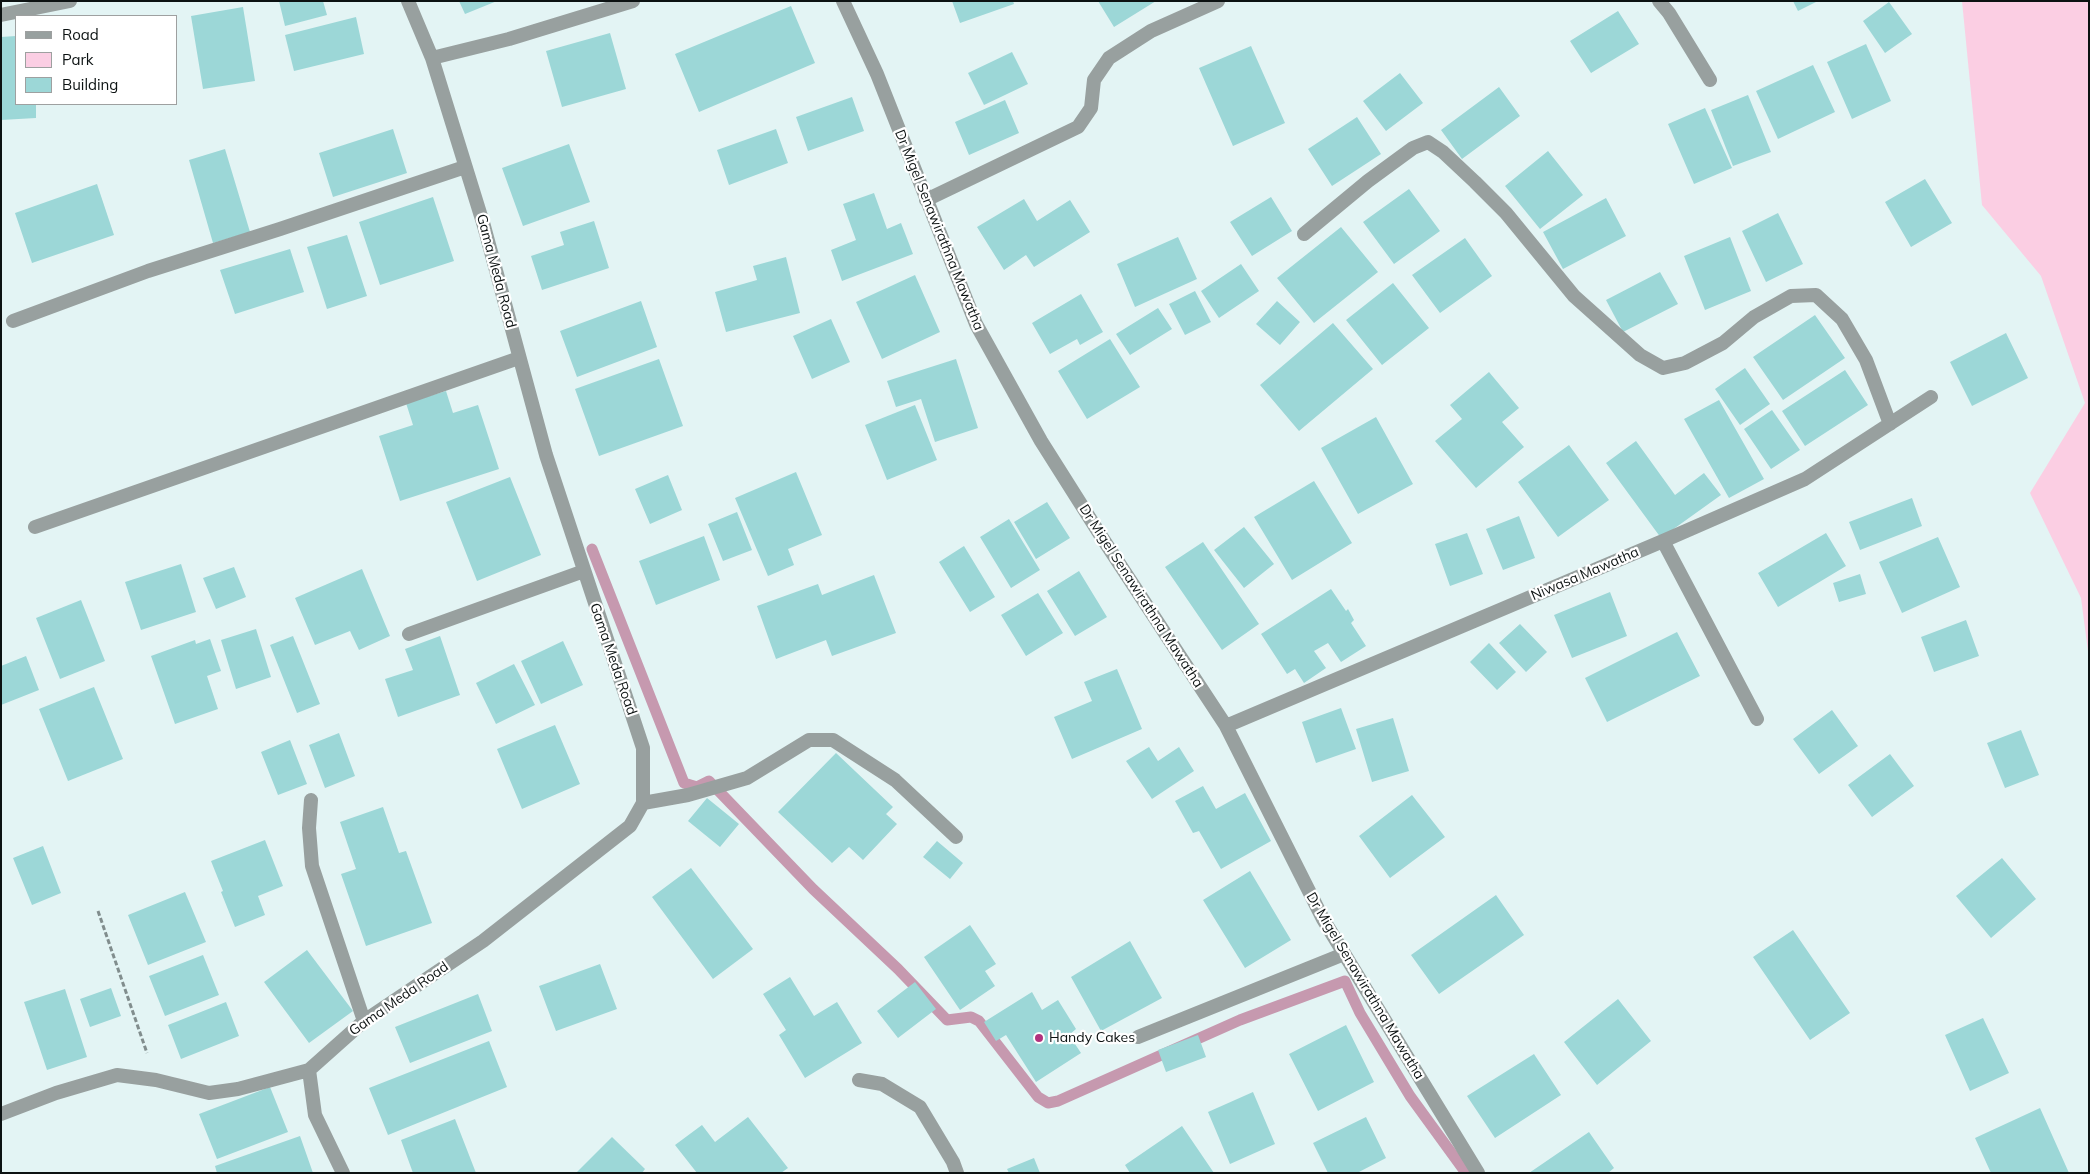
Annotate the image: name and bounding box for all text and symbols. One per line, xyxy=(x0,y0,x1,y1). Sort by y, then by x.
legend xyxy=(15,15,178,105)
text: Road xyxy=(62,25,99,44)
text: Park xyxy=(62,50,94,69)
text: Building xyxy=(62,75,118,94)
street label: Dr Migel Senawirathna Mawatha xyxy=(891,127,987,333)
street label: Gama Meda Road xyxy=(473,212,519,330)
street label: Dr Migel Senawirathna Mawatha xyxy=(1075,501,1207,691)
street label: Niwasa Mawatha xyxy=(1529,544,1641,604)
street label: Gama Meda Road xyxy=(586,601,640,717)
street label: Dr Migel Senawirathna Mawatha xyxy=(1302,890,1428,1082)
street label: Gama Meda Road xyxy=(346,958,452,1040)
place label: Handy Cakes xyxy=(1049,1030,1135,1046)
marker: Handy Cakes xyxy=(1033,1032,1045,1044)

